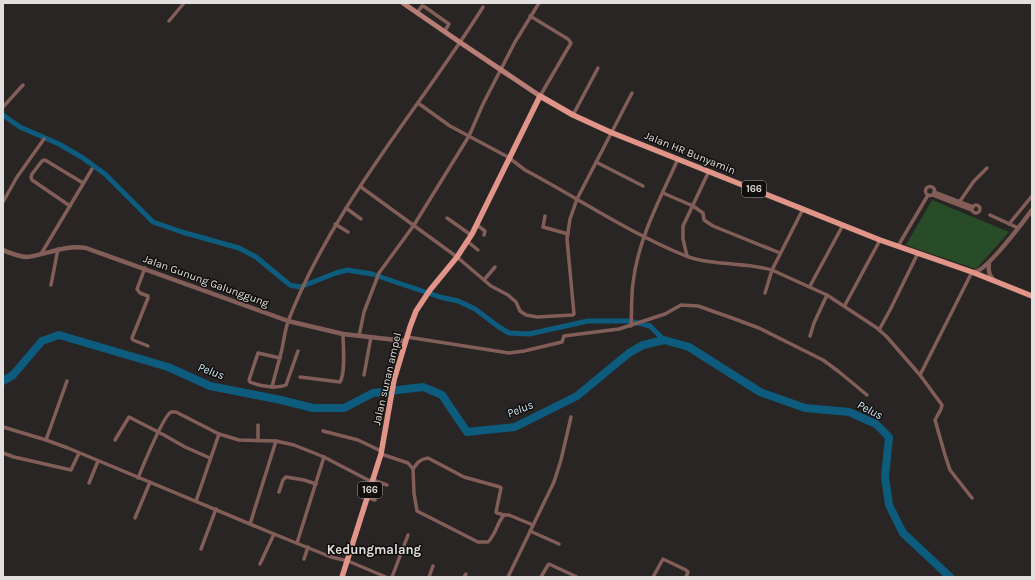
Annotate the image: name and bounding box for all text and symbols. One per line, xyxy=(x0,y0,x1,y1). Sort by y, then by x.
street label: Jalan HR Bunyamin xyxy=(643,129,737,177)
road number: 166 xyxy=(742,181,766,197)
street label: Jalan Gunung Galunggung xyxy=(141,252,271,310)
street label: Jalan sunan ampel xyxy=(370,331,404,427)
water label: Pelus xyxy=(196,360,226,382)
water label: Pelus xyxy=(505,397,535,421)
water label: Pelus xyxy=(855,398,885,422)
road number: 166 xyxy=(358,482,382,498)
district label: Kedungmalang xyxy=(327,542,422,557)

